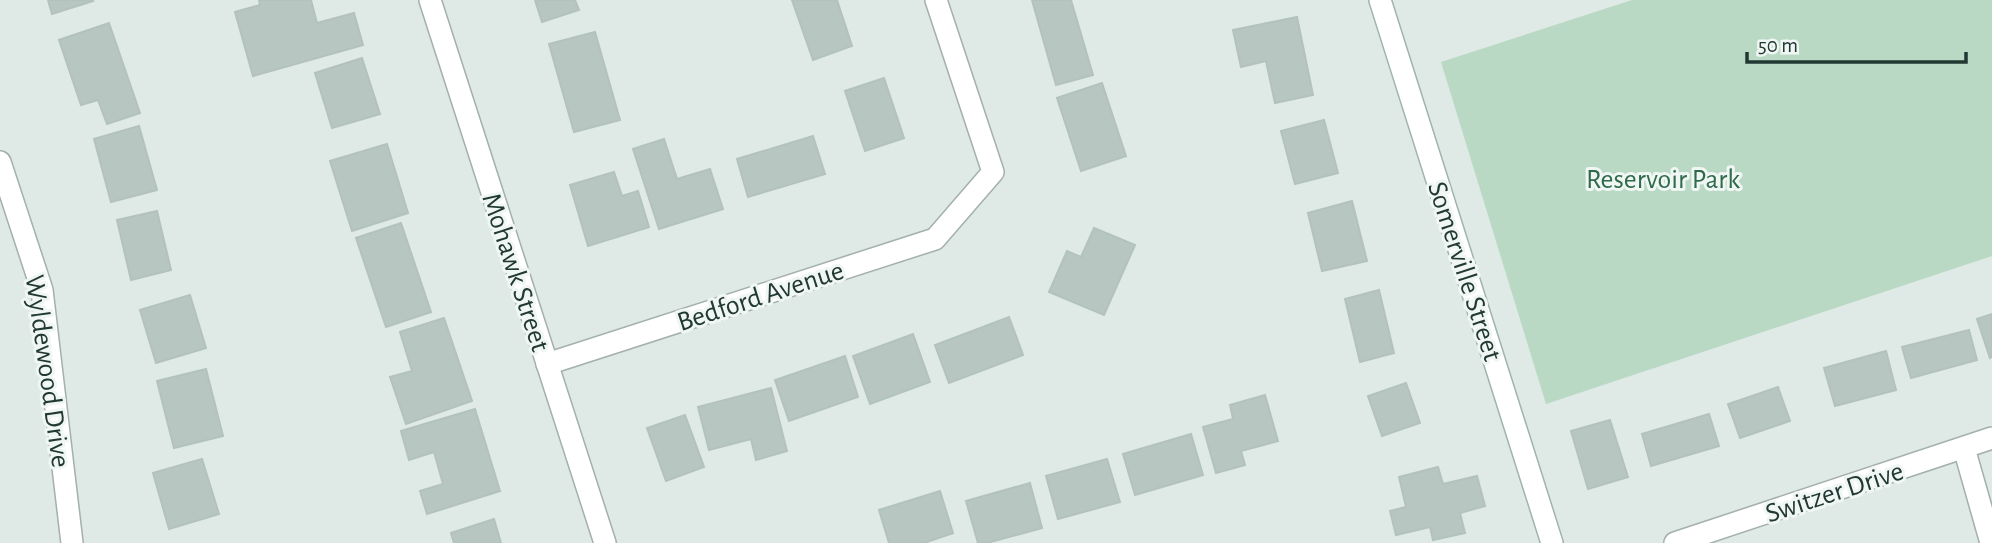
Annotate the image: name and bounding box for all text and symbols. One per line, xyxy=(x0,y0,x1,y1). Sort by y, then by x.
scale bar xyxy=(1747,21,1966,65)
text: 50 m xyxy=(1758,35,1798,56)
park label: Reservoir Park xyxy=(1586,166,1740,194)
street label: Somerville Street xyxy=(1422,179,1506,365)
street label: Mohawk Street xyxy=(476,190,554,355)
street label: Bedford Avenue xyxy=(674,257,847,337)
street label: Wyldewood Drive xyxy=(20,273,74,469)
street label: Switzer Drive xyxy=(1762,457,1907,528)

